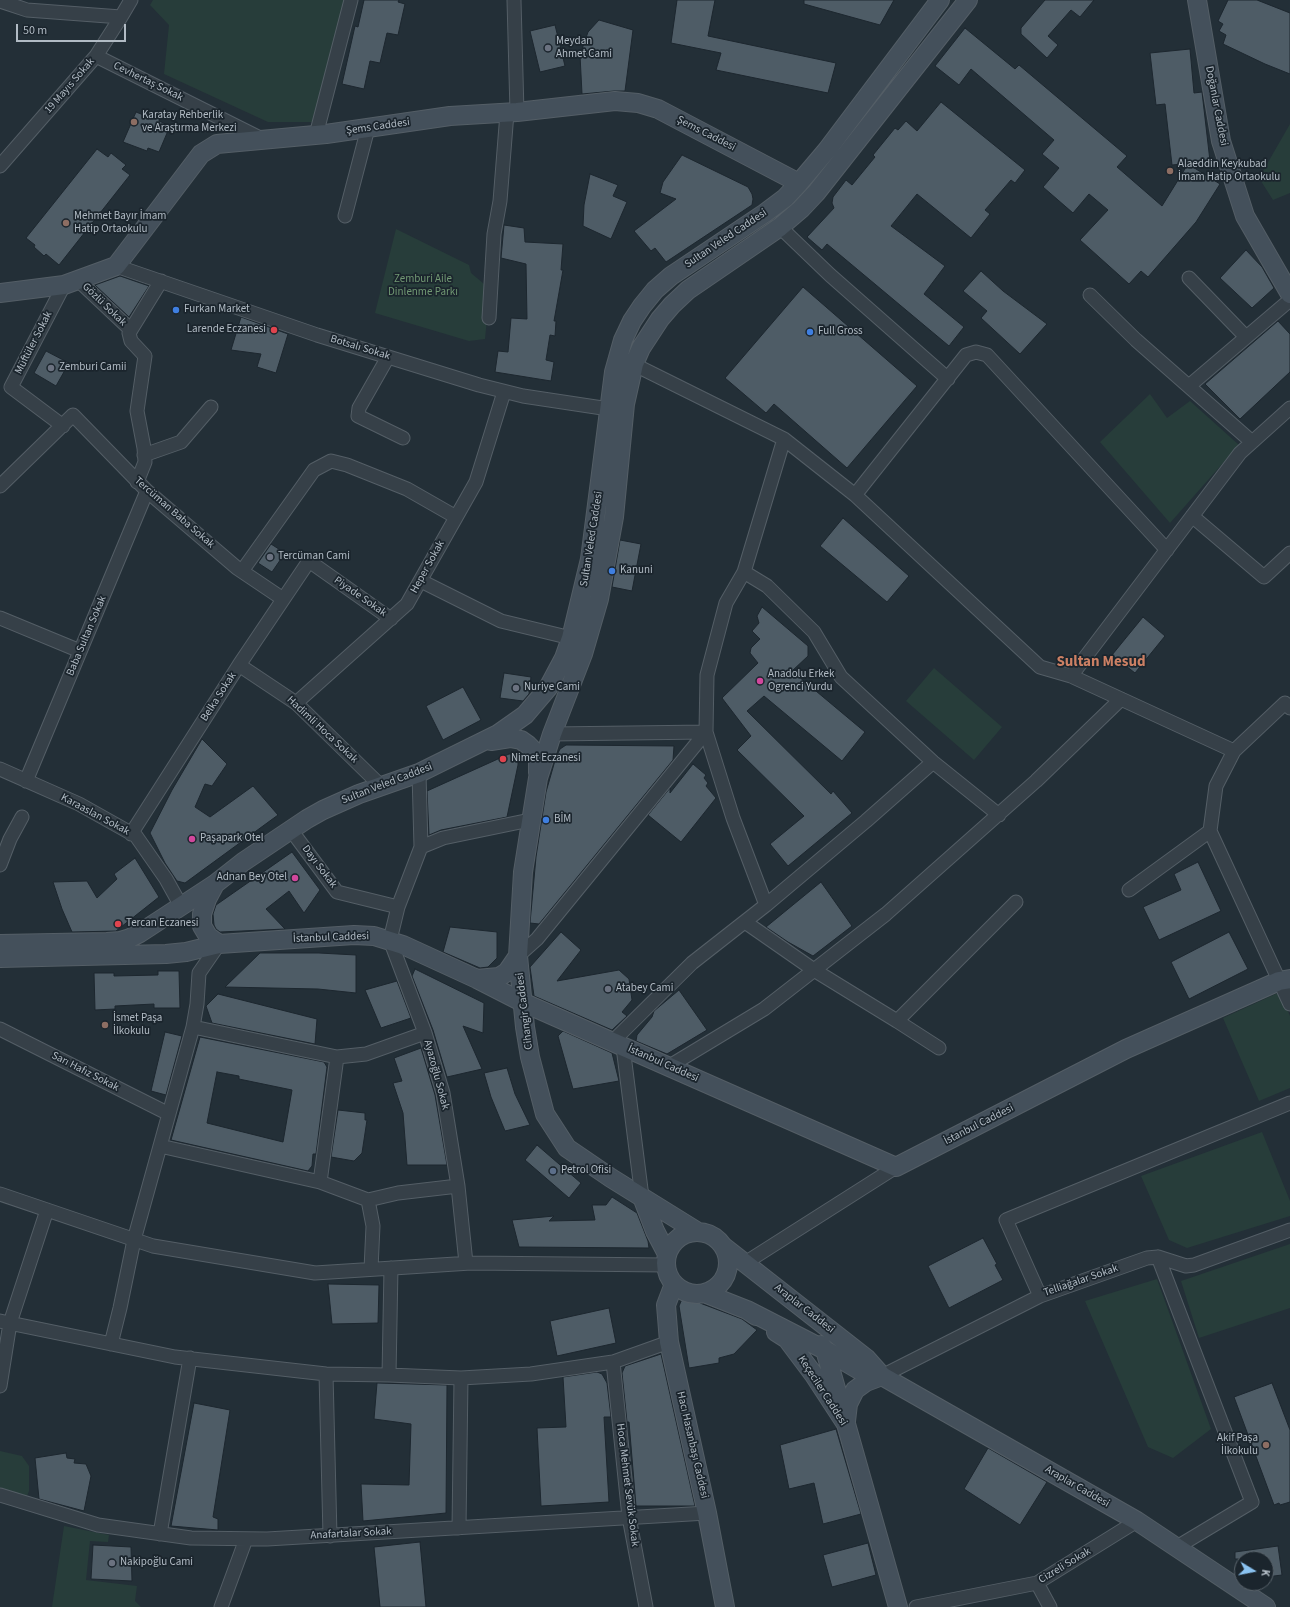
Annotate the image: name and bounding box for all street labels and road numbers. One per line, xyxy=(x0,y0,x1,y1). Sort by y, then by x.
street label: 19 Mayıs Sokak xyxy=(42,55,98,117)
street label: Cevhertaş Sokak xyxy=(111,59,185,105)
street label: Doğanlar Caddesi xyxy=(1202,65,1230,147)
street label: Şems Caddesi xyxy=(674,114,738,154)
street label: Şems Caddesi xyxy=(345,116,411,138)
street label: Sultan Veled Caddesi xyxy=(682,207,770,271)
street label: Gözlü Sokak xyxy=(79,281,129,329)
street label: Müftüler Sokak xyxy=(12,309,56,377)
street label: Botsalı Sokak xyxy=(328,333,392,363)
street label: Tercüman Baba Sokak xyxy=(131,475,217,551)
street label: Sultan Veled Caddesi xyxy=(578,490,606,588)
street label: Heper Sokak xyxy=(408,538,448,596)
street label: Piyade Sokak xyxy=(331,574,389,620)
street label: Baba Sultan Sokak xyxy=(64,594,110,678)
street label: Belka Sokak xyxy=(198,670,240,724)
street label: Hadimli Hoca Sokak xyxy=(284,694,360,766)
street label: Sultan Veled Caddesi xyxy=(340,761,434,807)
street label: Karaaslan Sokak xyxy=(58,791,132,839)
street label: Dayı Sokak xyxy=(299,843,339,891)
street label: İstanbul Caddesi xyxy=(293,930,369,946)
street label: Cihangir Caddesi xyxy=(514,972,536,1050)
street label: Ayazoğlu Sokak xyxy=(420,1039,452,1111)
street label: İstanbul Caddesi xyxy=(626,1042,700,1086)
street label: Sarı Hafız Sokak xyxy=(49,1049,121,1095)
street label: İstanbul Caddesi xyxy=(942,1102,1016,1148)
street label: Telliağalar Sokak xyxy=(1042,1262,1120,1300)
street label: Araplar Caddesi xyxy=(771,1282,837,1336)
street label: Keçeciler Caddesi xyxy=(794,1354,850,1428)
street label: Hacı Hasanbaşı Caddesi xyxy=(673,1390,711,1500)
street label: Hoca Mehmet Sevük Sokak xyxy=(613,1423,641,1547)
street label: Araplar Caddesi xyxy=(1042,1463,1112,1511)
street label: Anafartalar Sokak xyxy=(310,1525,392,1543)
street label: Cizreli Sokak xyxy=(1036,1545,1094,1587)

